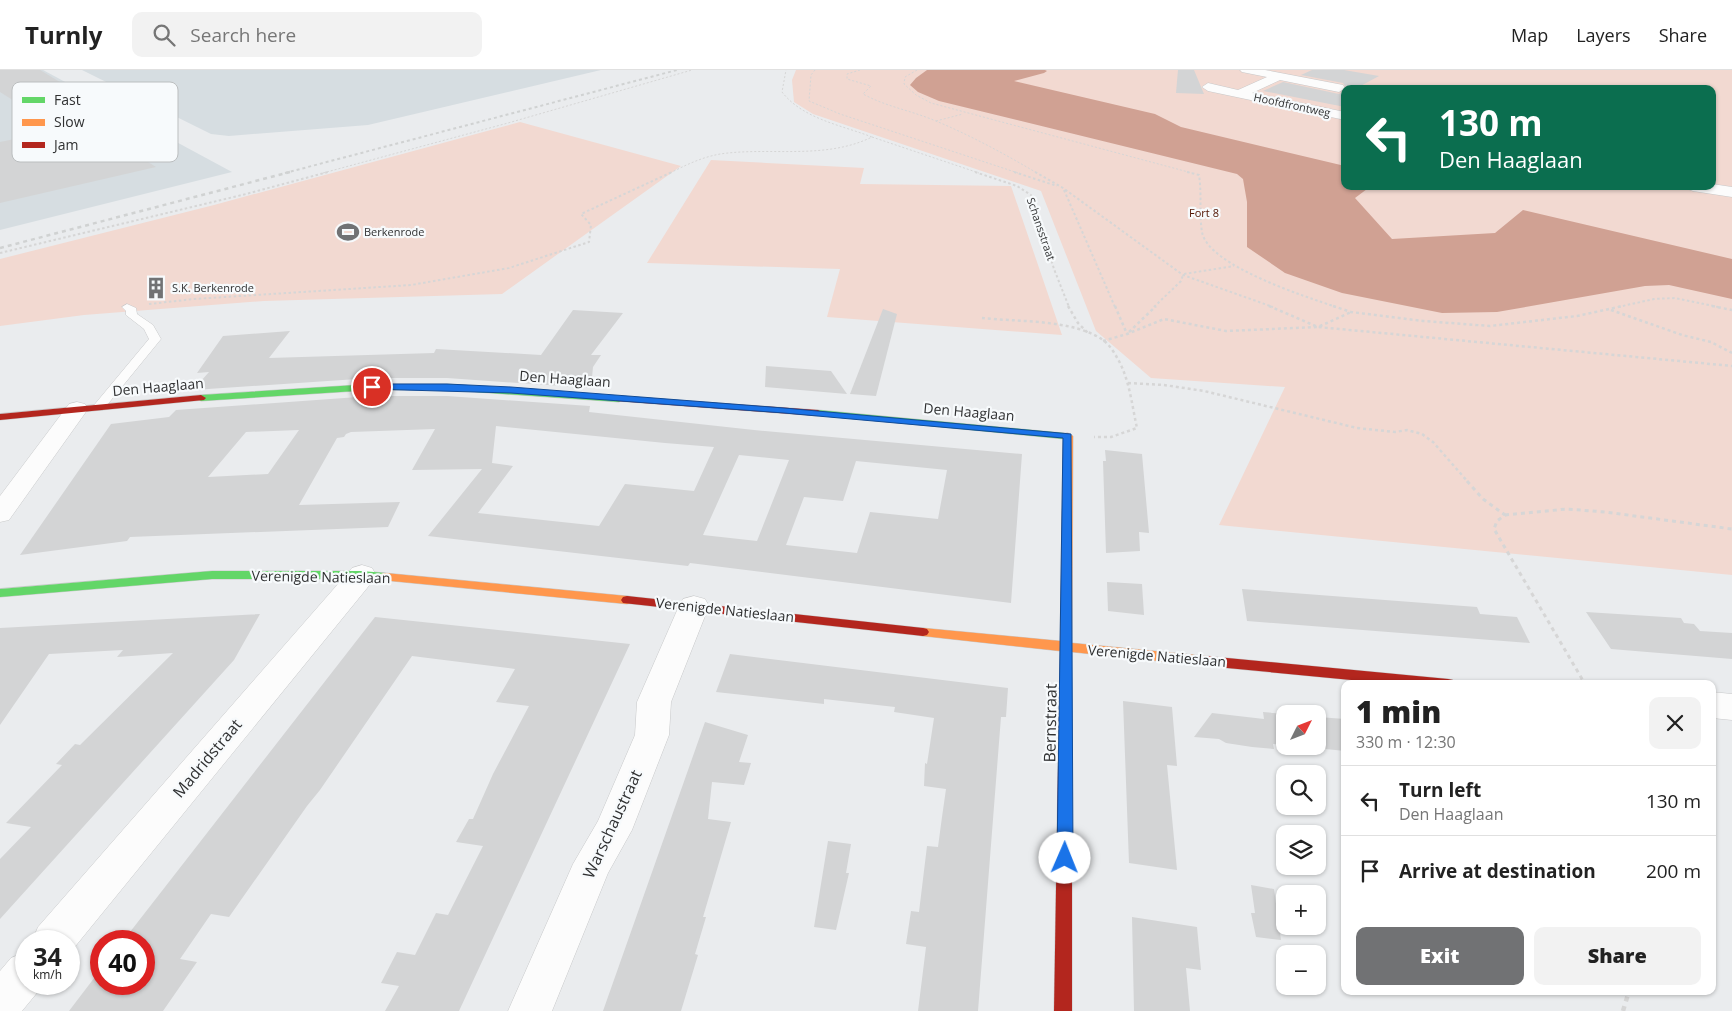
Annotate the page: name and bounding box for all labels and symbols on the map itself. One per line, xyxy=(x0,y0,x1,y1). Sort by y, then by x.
legend xyxy=(12,82,178,162)
street label: Hoofdfrontweg xyxy=(1252,89,1332,120)
text: Fast xyxy=(54,90,81,109)
text: Slow xyxy=(54,112,85,131)
text: Jam xyxy=(52,135,79,154)
street label: Schansstraat xyxy=(1024,195,1059,263)
park label: Fort 8 xyxy=(1189,205,1219,220)
sports icon: Berkenrode xyxy=(335,219,361,245)
place label: Berkenrode xyxy=(364,224,425,239)
building icon: S.K. Berkenrode xyxy=(143,275,169,301)
place label: S.K. Berkenrode xyxy=(172,280,254,295)
pin xyxy=(351,366,393,408)
street label: Den Haaglaan xyxy=(519,366,611,391)
street label: Den Haaglaan xyxy=(112,373,204,400)
street label: Den Haaglaan xyxy=(923,398,1015,425)
street label: Verenigde Natieslaan xyxy=(252,566,390,587)
street label: Verenigde Natieslaan xyxy=(655,593,795,626)
street label: Verenigde Natieslaan xyxy=(1087,640,1227,671)
street label: Bernstraat xyxy=(1038,683,1062,763)
north arrow xyxy=(1276,705,1326,755)
street label: Madridstraat xyxy=(167,714,247,802)
street label: Warschaustraat xyxy=(577,766,647,882)
position arrow xyxy=(1038,831,1090,883)
speed limit sign: 40 xyxy=(90,930,155,995)

